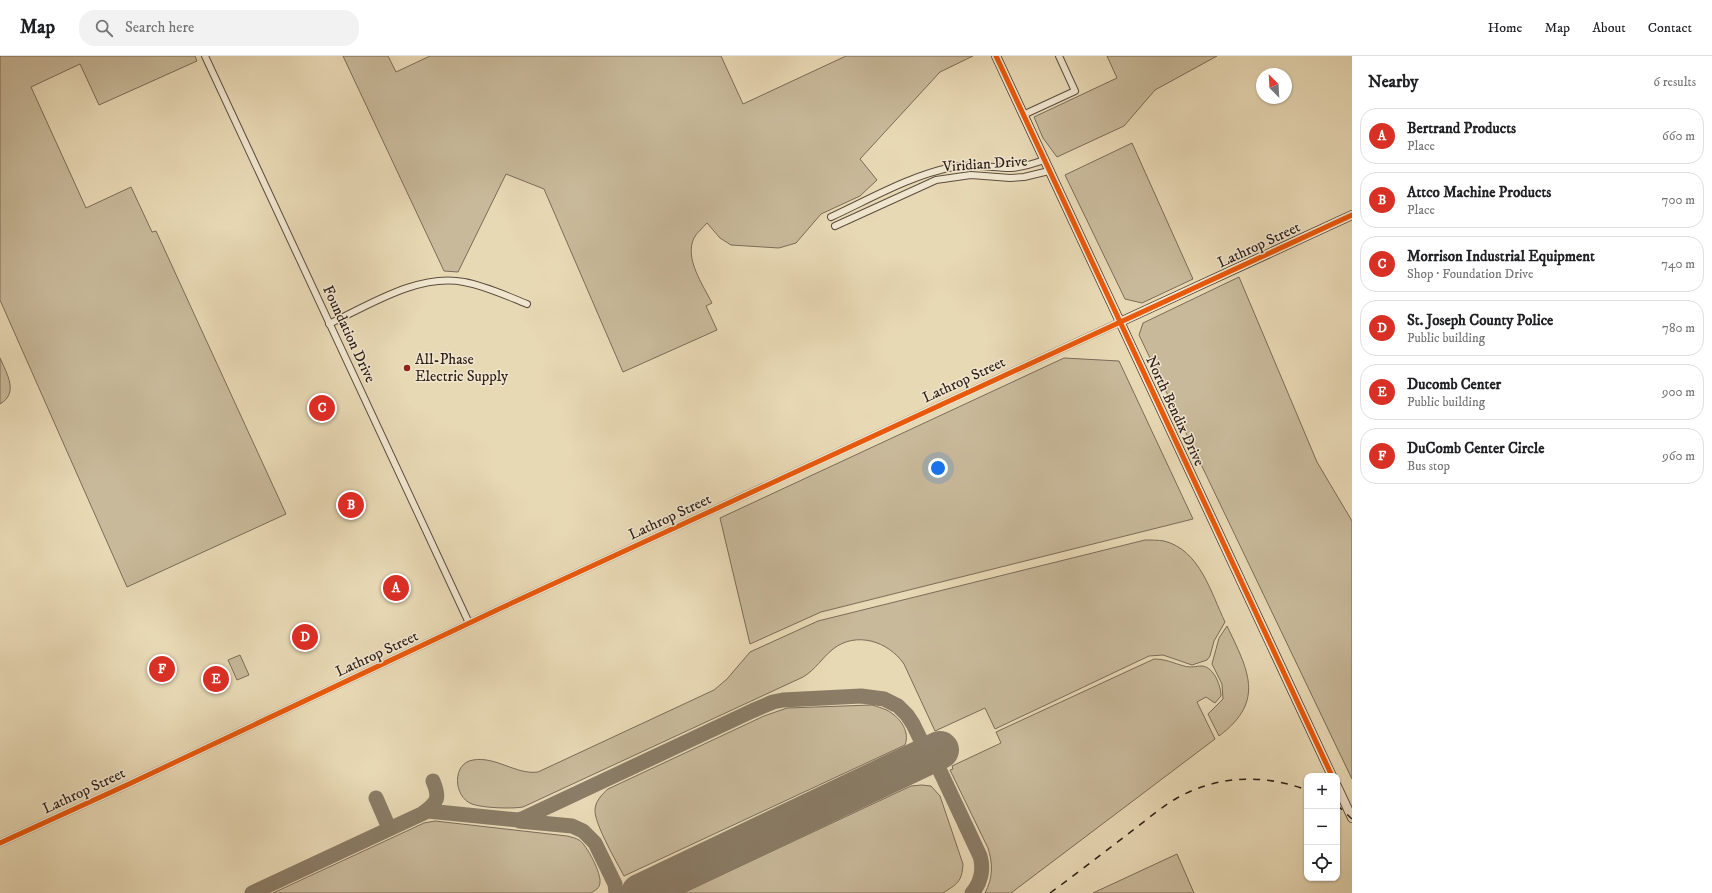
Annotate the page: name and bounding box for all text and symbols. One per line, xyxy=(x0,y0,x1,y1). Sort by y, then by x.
search box xyxy=(79,10,359,46)
text: Map xyxy=(20,16,55,39)
icon: search xyxy=(93,17,115,39)
text: Search here xyxy=(125,18,194,37)
text: Home xyxy=(1488,19,1522,37)
text: Map xyxy=(1544,19,1570,37)
text: About xyxy=(1592,19,1626,37)
text: Contact xyxy=(1648,19,1692,37)
north arrow xyxy=(1256,68,1292,104)
text: Nearby xyxy=(1368,71,1418,93)
text: 6 results xyxy=(1653,74,1696,90)
text: Bertrand Products xyxy=(1407,119,1516,138)
text: A xyxy=(1378,128,1386,144)
text: 660 m xyxy=(1662,128,1695,144)
text: Place xyxy=(1407,138,1435,154)
street label: Viridian Drive xyxy=(941,152,1028,177)
text: Attco Machine Products xyxy=(1407,183,1551,202)
text: B xyxy=(1378,192,1386,208)
text: 700 m xyxy=(1662,192,1695,208)
text: Place xyxy=(1407,202,1435,218)
street label: Lathrop Street xyxy=(1215,218,1304,272)
text: Morrison Industrial Equipment xyxy=(1407,247,1595,266)
text: C xyxy=(1378,256,1386,272)
text: 740 m xyxy=(1661,256,1695,272)
text: Shop · Foundation Drive xyxy=(1407,266,1533,282)
street label: Foundation Drive xyxy=(318,282,380,386)
text: St. Joseph County Police xyxy=(1407,311,1553,330)
text: D xyxy=(1377,320,1387,336)
text: 780 m xyxy=(1662,320,1695,336)
text: Public building xyxy=(1407,330,1485,346)
place label: All-Phase Electric Supply xyxy=(415,350,509,386)
street label: Lathrop Street xyxy=(920,353,1009,407)
street label: North Bendix Drive xyxy=(1141,353,1209,469)
marker: All-Phase Electric Supply xyxy=(402,363,412,373)
text: Ducomb Center xyxy=(1407,375,1501,394)
text: E xyxy=(1377,384,1387,400)
text: 900 m xyxy=(1662,384,1695,400)
pin: C xyxy=(309,393,335,423)
text: Public building xyxy=(1407,394,1485,410)
text: DuComb Center Circle xyxy=(1407,439,1544,458)
text: F xyxy=(1378,448,1386,464)
text: 960 m xyxy=(1662,448,1695,464)
your location xyxy=(928,458,948,478)
text: Bus stop xyxy=(1407,458,1450,474)
pin: B xyxy=(338,490,364,520)
street label: Lathrop Street xyxy=(626,490,715,544)
pin: A xyxy=(383,573,409,603)
pin: D xyxy=(292,622,318,652)
street label: Lathrop Street xyxy=(333,627,422,681)
pin: F xyxy=(149,654,175,684)
pin: E xyxy=(203,664,229,694)
street label: Lathrop Street xyxy=(40,764,129,818)
map controls xyxy=(1304,773,1340,881)
button: + xyxy=(1304,773,1340,809)
button: − xyxy=(1304,809,1340,845)
button: locate xyxy=(1304,845,1340,881)

